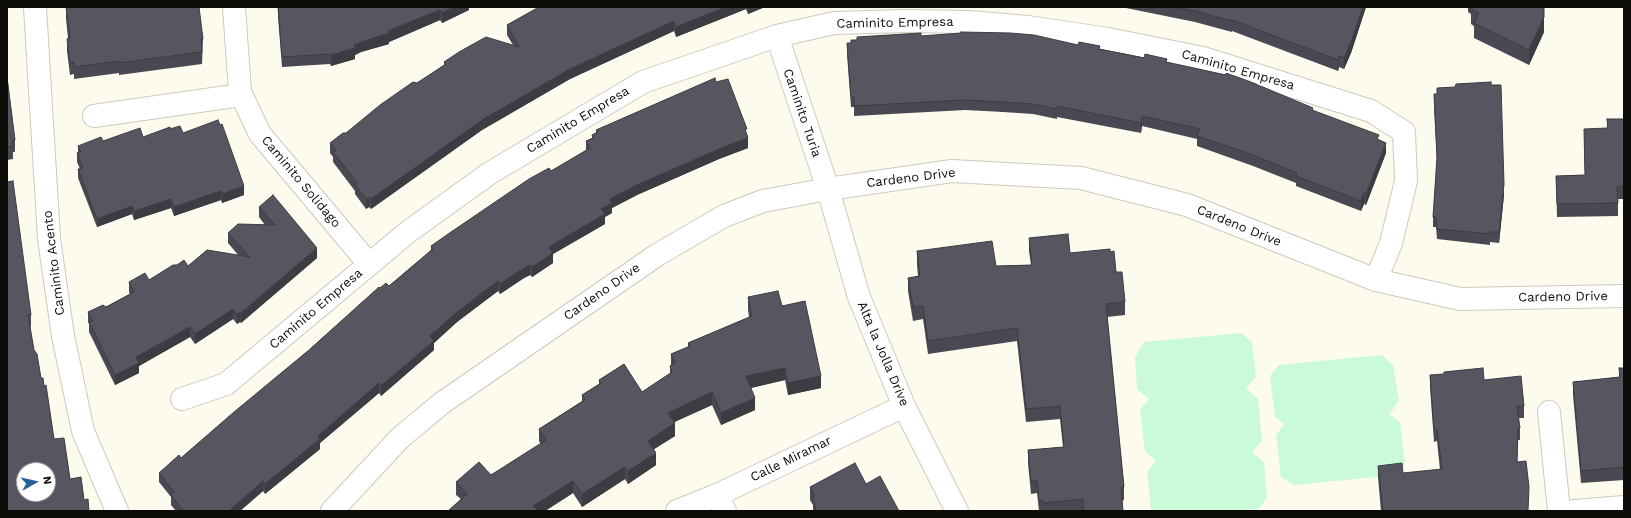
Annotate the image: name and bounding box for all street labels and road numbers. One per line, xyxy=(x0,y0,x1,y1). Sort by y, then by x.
street label: Caminito Empresa xyxy=(836,14,954,32)
street label: Caminito Empresa xyxy=(1180,46,1296,94)
street label: Caminito Turia xyxy=(780,67,824,159)
street label: Caminito Empresa xyxy=(524,83,632,157)
street label: Caminito Solidago xyxy=(258,133,344,231)
street label: Cardeno Drive xyxy=(866,165,956,191)
street label: Cardeno Drive xyxy=(1195,202,1283,250)
street label: Caminito Acento xyxy=(40,210,68,316)
street label: Cardeno Drive xyxy=(561,260,643,324)
street label: Caminito Empresa xyxy=(266,265,366,353)
street label: Cardeno Drive xyxy=(1518,288,1608,306)
street label: Alta la Jolla Drive xyxy=(854,299,912,409)
street label: Calle Miramar xyxy=(748,433,834,485)

